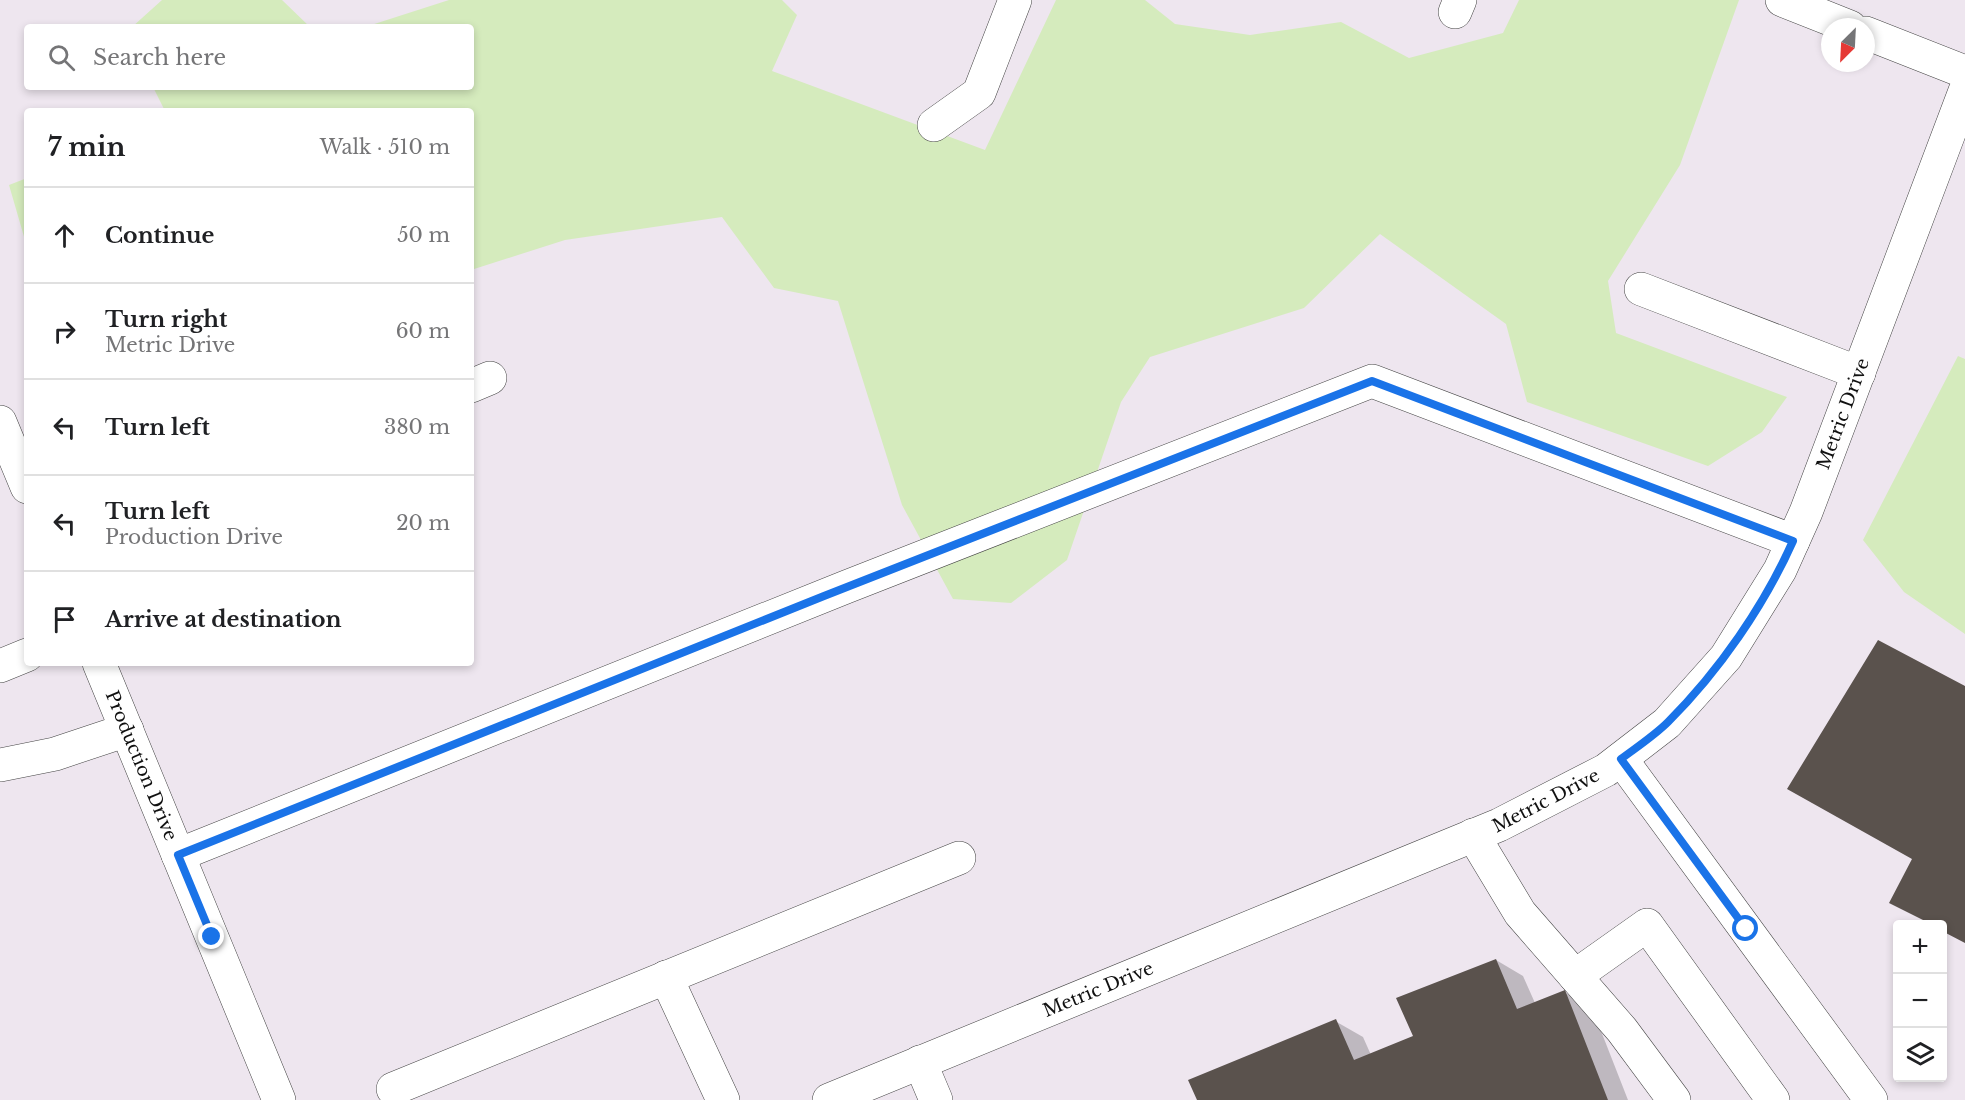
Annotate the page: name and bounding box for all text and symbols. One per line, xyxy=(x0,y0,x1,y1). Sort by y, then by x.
north arrow xyxy=(1821,18,1875,72)
search box xyxy=(24,24,474,90)
icon: search xyxy=(45,41,78,74)
text: Search here xyxy=(93,44,226,71)
text: 7 min xyxy=(48,131,125,163)
text: Walk · 510 m xyxy=(320,135,450,159)
icon: ahead xyxy=(48,219,81,252)
text: Continue xyxy=(105,222,214,249)
text: 50 m xyxy=(397,223,450,247)
text: Turn right xyxy=(105,306,227,333)
icon: right xyxy=(48,315,81,348)
text: 60 m xyxy=(396,319,450,343)
text: Metric Drive xyxy=(105,333,235,357)
street label: Metric Drive xyxy=(1812,355,1874,473)
icon: left xyxy=(48,411,81,444)
text: Turn left xyxy=(105,414,210,441)
text: 380 m xyxy=(384,415,450,439)
text: Turn left xyxy=(105,498,210,525)
icon: left xyxy=(48,507,81,540)
text: 20 m xyxy=(396,511,450,535)
text: Production Drive xyxy=(105,525,283,549)
icon: arrive xyxy=(48,603,81,636)
text: Arrive at destination xyxy=(105,606,342,633)
street label: Production Drive xyxy=(101,687,182,844)
street label: Metric Drive xyxy=(1489,764,1603,837)
route start xyxy=(1732,915,1758,941)
map controls xyxy=(1893,920,1947,1082)
button: + xyxy=(1893,920,1947,974)
route end xyxy=(198,923,224,949)
street label: Metric Drive xyxy=(1040,957,1157,1022)
button: − xyxy=(1893,974,1947,1028)
button: layers xyxy=(1893,1028,1947,1082)

